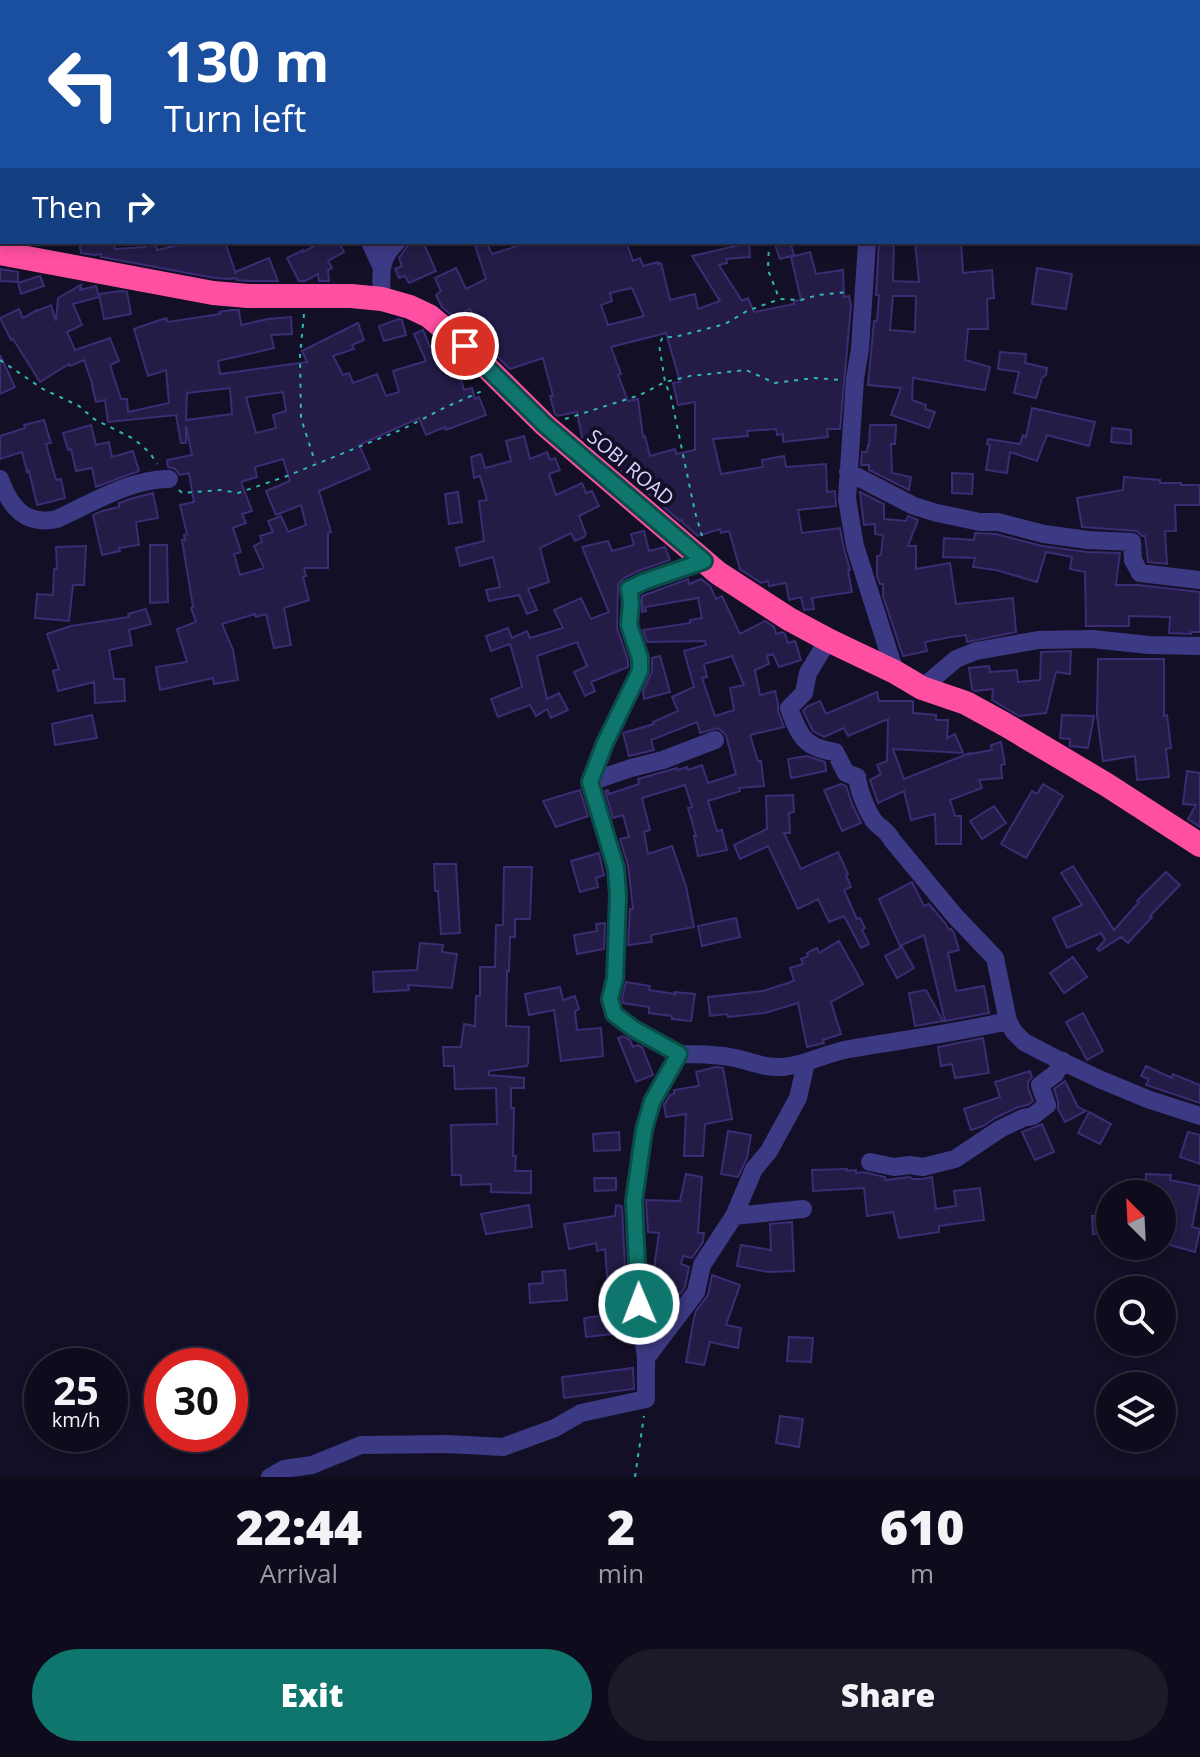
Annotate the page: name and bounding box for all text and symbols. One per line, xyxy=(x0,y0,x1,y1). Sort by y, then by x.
text: 130 m xyxy=(164,22,330,98)
icon: left xyxy=(32,32,136,136)
text: Turn left xyxy=(164,94,306,143)
icon: right xyxy=(118,184,162,228)
text: Then xyxy=(32,186,102,227)
pin xyxy=(431,312,499,380)
icon: arrive xyxy=(443,324,487,368)
street label: SOBI ROAD xyxy=(582,423,680,511)
north arrow xyxy=(1096,1180,1176,1260)
map controls xyxy=(1096,1180,1176,1452)
position arrow xyxy=(597,1262,681,1346)
button: search xyxy=(1096,1276,1176,1356)
speed limit sign: 30 xyxy=(144,1348,248,1452)
text: 25 xyxy=(53,1362,99,1417)
button: layers xyxy=(1096,1372,1176,1452)
text: km/h xyxy=(52,1406,100,1433)
text: 22:44 xyxy=(236,1494,362,1559)
text: 2 xyxy=(607,1494,635,1559)
text: 610 xyxy=(880,1494,964,1559)
text: Arrival xyxy=(260,1555,338,1591)
text: min xyxy=(598,1555,644,1591)
text: m xyxy=(910,1555,934,1591)
button: Exit xyxy=(32,1649,592,1741)
button: Share xyxy=(608,1649,1168,1741)

